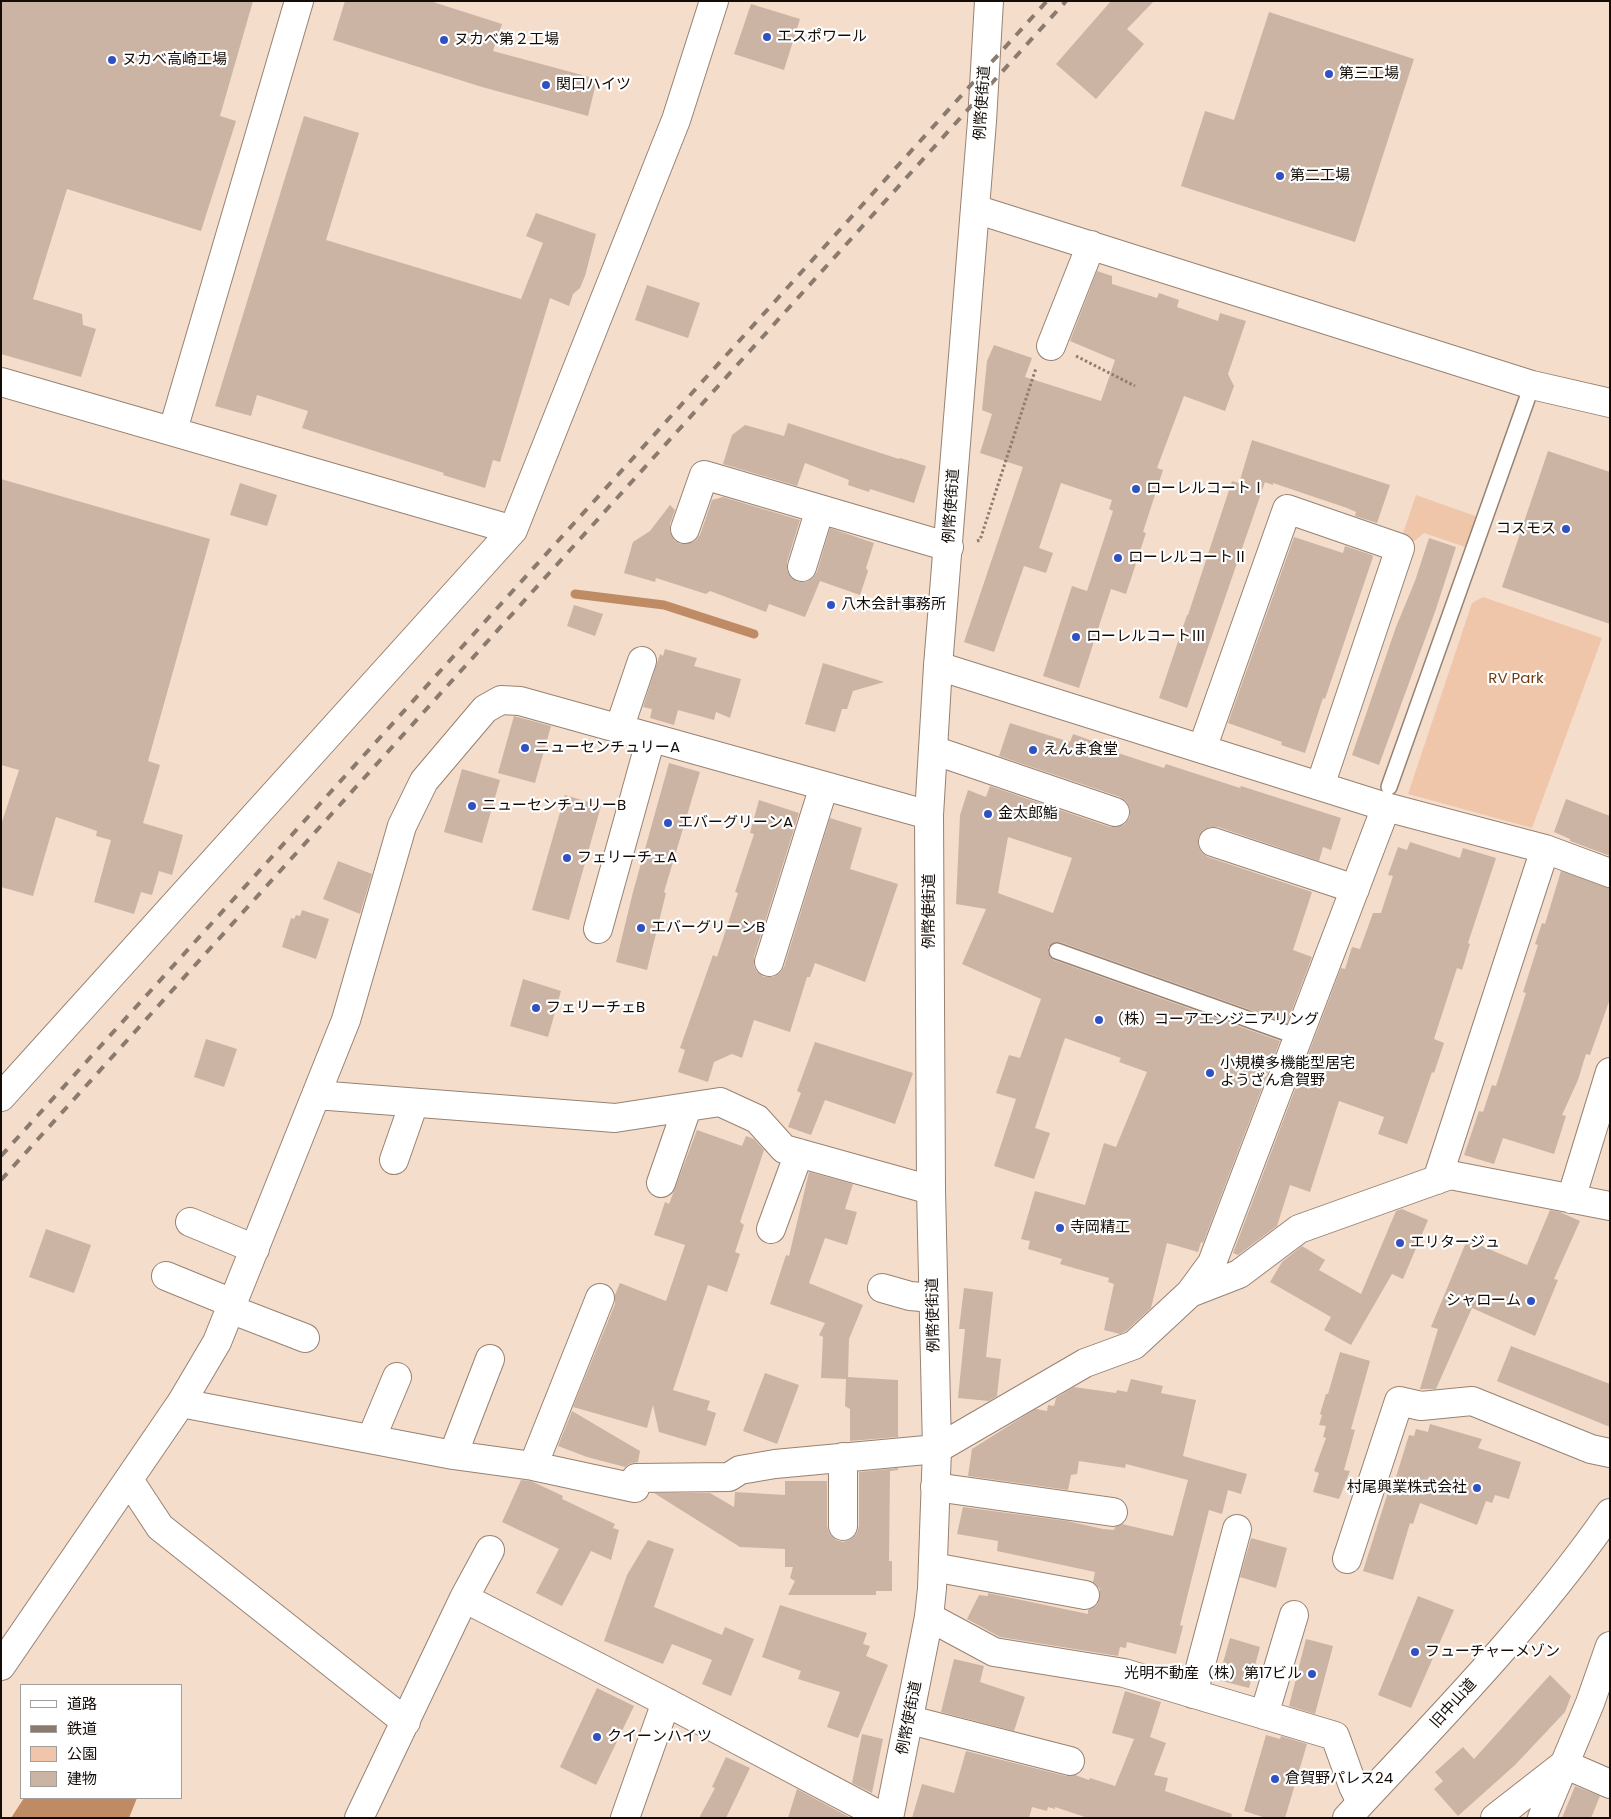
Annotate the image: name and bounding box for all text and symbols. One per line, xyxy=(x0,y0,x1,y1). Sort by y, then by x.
place label: エスポワール xyxy=(777,28,867,46)
place label: ヌカべ第２工場 xyxy=(454,31,559,49)
marker: エスポワール xyxy=(761,31,773,43)
marker: ヌカべ第２工場 xyxy=(438,34,450,46)
place label: ヌカべ高崎工場 xyxy=(122,51,227,69)
marker: ヌカべ高崎工場 xyxy=(106,54,118,66)
street label: 例幣使街道 xyxy=(971,65,995,141)
place label: 第三工場 xyxy=(1339,65,1399,83)
marker: 第三工場 xyxy=(1323,68,1335,80)
place label: 関口ハイツ xyxy=(556,76,631,94)
marker: 関口ハイツ xyxy=(540,79,552,91)
place label: 第二工場 xyxy=(1290,167,1350,185)
marker: 第二工場 xyxy=(1274,170,1286,182)
street label: 例幣使街道 xyxy=(940,468,964,544)
place label: ローレルコートⅠ xyxy=(1146,480,1266,498)
marker: ローレルコートⅠ xyxy=(1130,483,1142,495)
place label: コスモス xyxy=(1496,520,1556,538)
marker: コスモス xyxy=(1560,523,1572,535)
place label: ローレルコートⅡ xyxy=(1128,549,1248,567)
marker: ローレルコートⅡ xyxy=(1112,552,1124,564)
place label: 八木会計事務所 xyxy=(841,596,946,614)
marker: 八木会計事務所 xyxy=(825,599,837,611)
place label: ローレルコートⅢ xyxy=(1086,628,1206,646)
marker: ローレルコートⅢ xyxy=(1070,631,1082,643)
park label: RV Park xyxy=(1488,670,1544,688)
place label: ニューセンチュリーA xyxy=(535,739,680,757)
place label: えんま食堂 xyxy=(1043,741,1118,759)
marker: ニューセンチュリーA xyxy=(519,742,531,754)
marker: えんま食堂 xyxy=(1027,744,1039,756)
place label: ニューセンチュリーB xyxy=(482,797,626,815)
marker: ニューセンチュリーB xyxy=(466,800,478,812)
place label: 金太郎鮨 xyxy=(998,805,1058,823)
marker: 金太郎鮨 xyxy=(982,808,994,820)
place label: エバーグリーンA xyxy=(678,814,793,832)
marker: エバーグリーンA xyxy=(662,817,674,829)
place label: フェリーチェA xyxy=(577,849,677,867)
marker: フェリーチェA xyxy=(561,852,573,864)
street label: 例幣使街道 xyxy=(921,874,939,948)
place label: エバーグリーンB xyxy=(651,919,765,937)
marker: エバーグリーンB xyxy=(635,922,647,934)
place label: フェリーチェB xyxy=(546,999,645,1017)
marker: フェリーチェB xyxy=(530,1002,542,1014)
place label: （株）コーアエンジニアリング xyxy=(1109,1011,1319,1029)
marker: （株）コーアエンジニアリング xyxy=(1093,1014,1105,1026)
place label: 小規模多機能型居宅 ようざん倉賀野 xyxy=(1220,1055,1355,1090)
marker: 小規模多機能型居宅 ようざん倉賀野 xyxy=(1204,1067,1216,1079)
place label: 寺岡精工 xyxy=(1070,1219,1130,1237)
marker: 寺岡精工 xyxy=(1054,1222,1066,1234)
place label: エリタージュ xyxy=(1410,1234,1500,1252)
marker: エリタージュ xyxy=(1394,1237,1406,1249)
street label: 例幣使街道 xyxy=(924,1277,944,1353)
place label: シャローム xyxy=(1446,1292,1521,1310)
marker: シャローム xyxy=(1525,1295,1537,1307)
place label: 村尾興業株式会社 xyxy=(1347,1479,1467,1497)
marker: 村尾興業株式会社 xyxy=(1471,1482,1483,1494)
place label: フューチャーメゾン xyxy=(1425,1643,1560,1661)
marker: フューチャーメゾン xyxy=(1409,1646,1421,1658)
place label: 光明不動産（株）第17ビル xyxy=(1124,1665,1302,1683)
marker: 光明不動産（株）第17ビル xyxy=(1306,1668,1318,1680)
street label: 旧中山道 xyxy=(1427,1676,1481,1732)
street label: 例幣使街道 xyxy=(894,1679,926,1757)
legend xyxy=(20,1684,182,1799)
text: 道路 xyxy=(67,1693,97,1714)
text: 鉄道 xyxy=(67,1718,97,1739)
place label: クイーンハイツ xyxy=(607,1728,712,1746)
marker: クイーンハイツ xyxy=(591,1731,603,1743)
text: 公園 xyxy=(67,1743,97,1764)
text: 建物 xyxy=(67,1768,97,1789)
place label: 倉賀野パレス24 xyxy=(1285,1770,1393,1788)
marker: 倉賀野パレス24 xyxy=(1269,1773,1281,1785)

